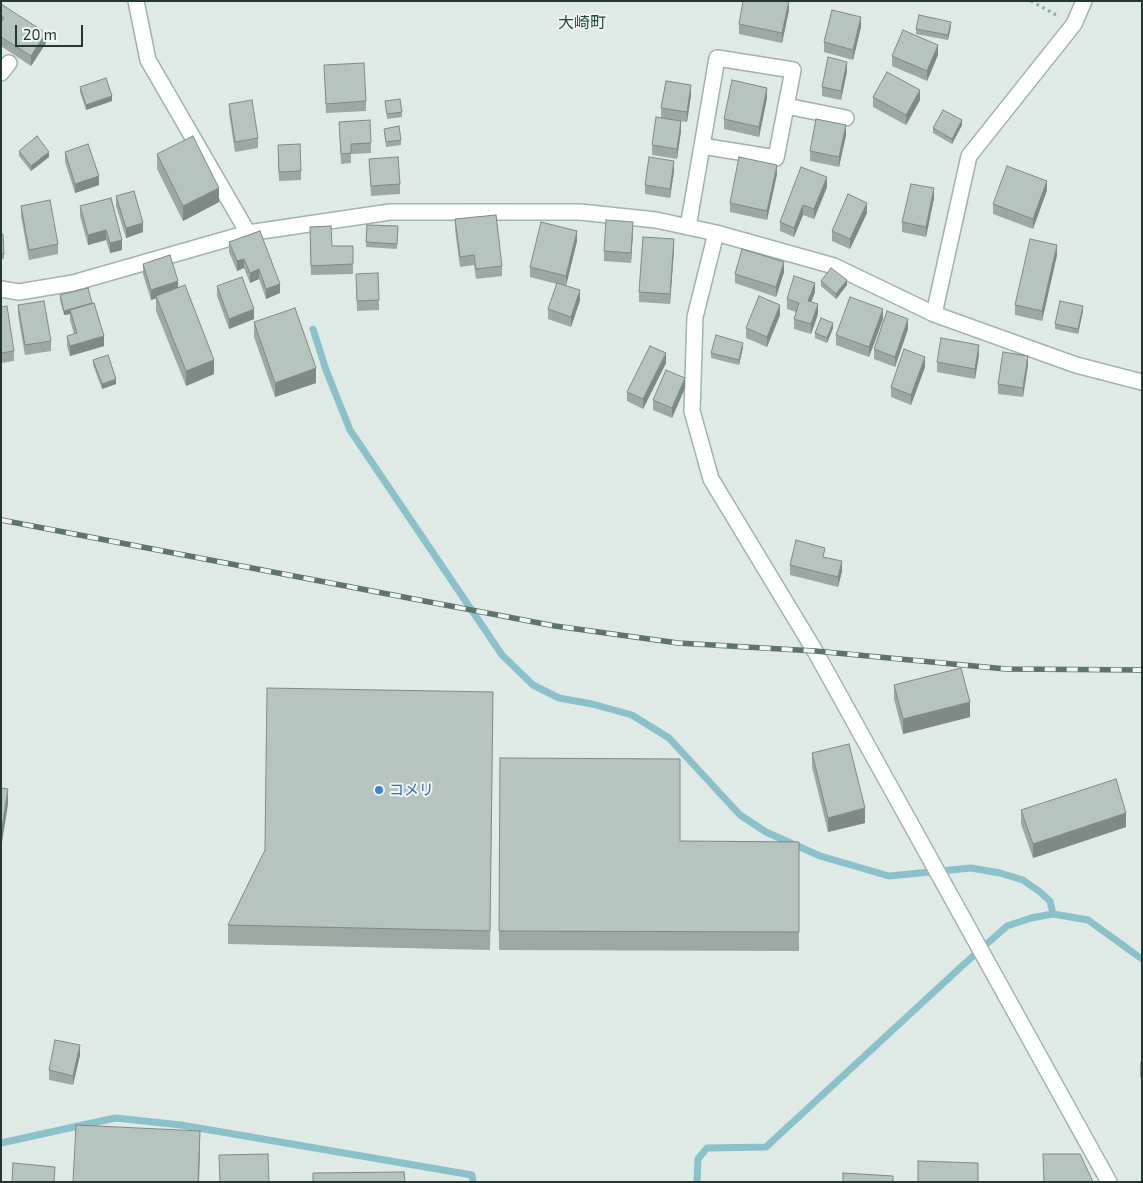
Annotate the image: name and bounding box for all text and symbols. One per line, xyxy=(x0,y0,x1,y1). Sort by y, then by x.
district label: 大崎町 xyxy=(558,13,606,33)
scale bar xyxy=(18,15,85,47)
text: 20 m xyxy=(23,25,57,43)
place label: コメリ xyxy=(389,781,434,799)
marker: コメリ xyxy=(373,784,385,796)

